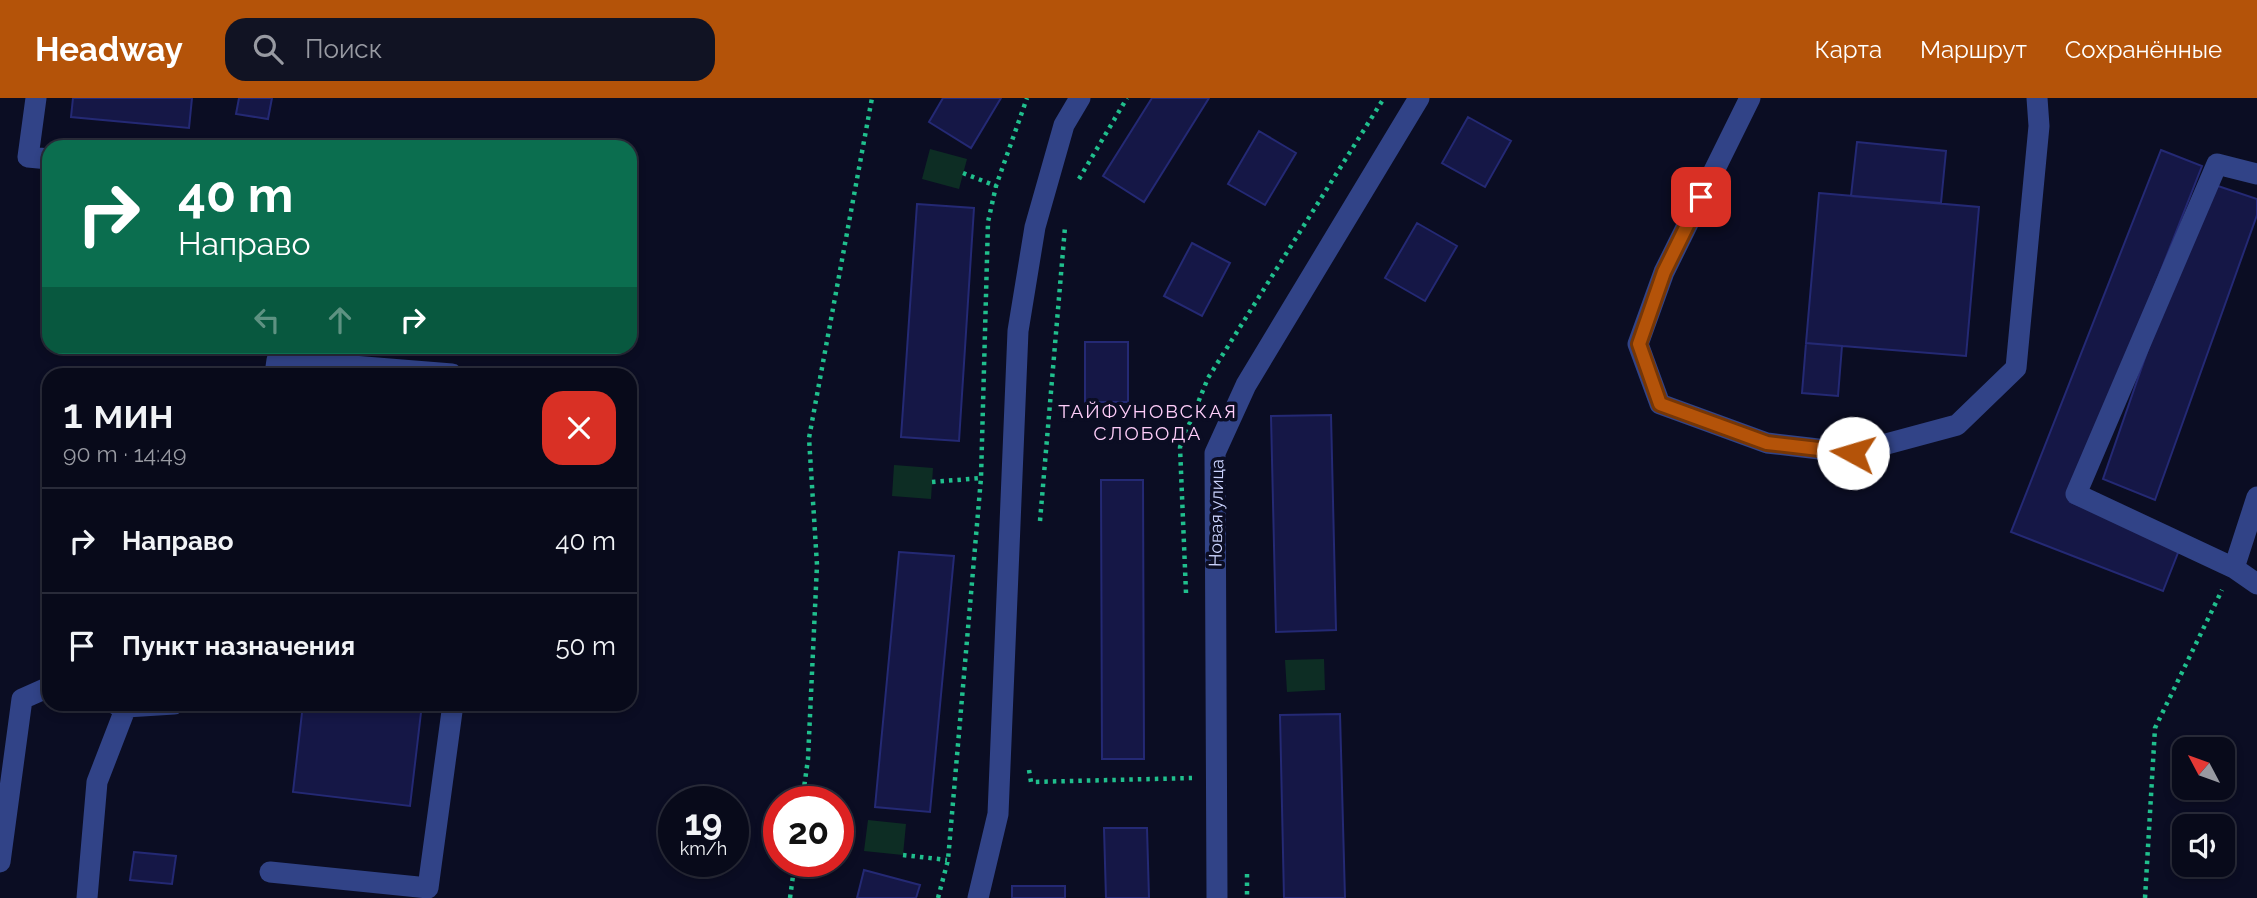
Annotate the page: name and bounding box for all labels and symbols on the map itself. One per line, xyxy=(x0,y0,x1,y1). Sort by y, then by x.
pin xyxy=(1671,167,1731,227)
district label: ТАЙФУНОВСКАЯ СЛОБОДА xyxy=(1058,400,1238,444)
position arrow xyxy=(1816,416,1890,490)
street label: Новая улица xyxy=(1205,459,1227,567)
north arrow xyxy=(2172,737,2235,800)
speed limit sign: 20 xyxy=(763,786,854,877)

